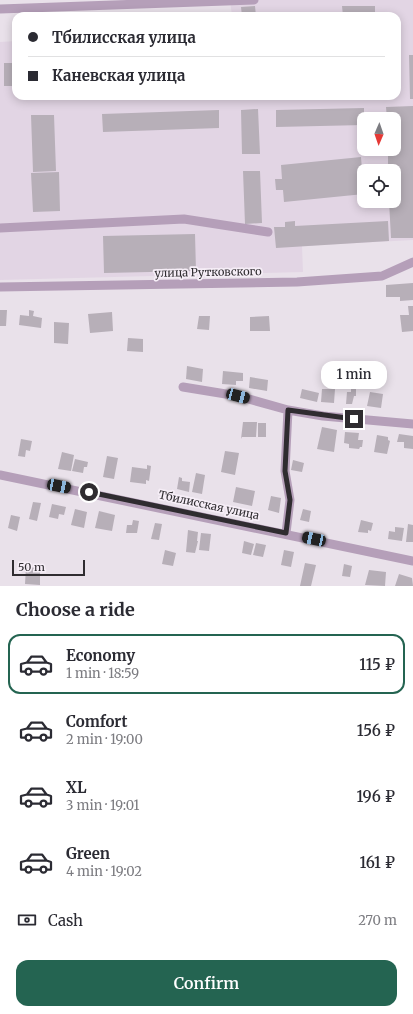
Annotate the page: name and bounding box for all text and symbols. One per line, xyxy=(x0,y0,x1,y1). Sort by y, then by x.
text: Тбилисская улица xyxy=(52,28,196,47)
text: Каневская улица xyxy=(52,66,185,85)
north arrow xyxy=(357,112,401,156)
map controls xyxy=(357,112,401,208)
button: locate xyxy=(357,164,401,208)
street label: улица Рутковского xyxy=(154,264,262,280)
callout: 1 min xyxy=(321,361,387,389)
text: 1 min xyxy=(337,366,371,383)
car xyxy=(225,387,251,405)
route end xyxy=(345,410,363,428)
car xyxy=(46,478,72,494)
route start xyxy=(80,483,98,501)
street label: Тбилисская улица xyxy=(157,487,261,523)
car xyxy=(301,531,327,547)
scale bar xyxy=(12,558,85,577)
text: 50 m xyxy=(18,560,45,574)
text: Choose a ride xyxy=(16,598,135,621)
icon: car xyxy=(18,646,54,682)
text: Economy xyxy=(66,646,135,665)
text: 115 ₽ xyxy=(359,655,395,674)
text: 1 min · 18:59 xyxy=(66,665,139,682)
icon: car xyxy=(18,712,54,748)
text: Comfort xyxy=(66,712,127,731)
text: 156 ₽ xyxy=(357,721,395,740)
text: 2 min · 19:00 xyxy=(66,731,143,748)
icon: car xyxy=(18,778,54,814)
text: XL xyxy=(66,778,87,797)
text: 196 ₽ xyxy=(357,787,395,806)
text: 3 min · 19:01 xyxy=(66,797,140,814)
icon: car xyxy=(18,844,54,880)
text: Green xyxy=(66,844,110,863)
text: 161 ₽ xyxy=(360,853,395,872)
text: 4 min · 19:02 xyxy=(66,863,142,880)
icon: cash xyxy=(16,909,38,931)
text: Cash xyxy=(48,911,83,930)
text: 270 m xyxy=(358,912,397,929)
button: Confirm xyxy=(16,960,397,1006)

